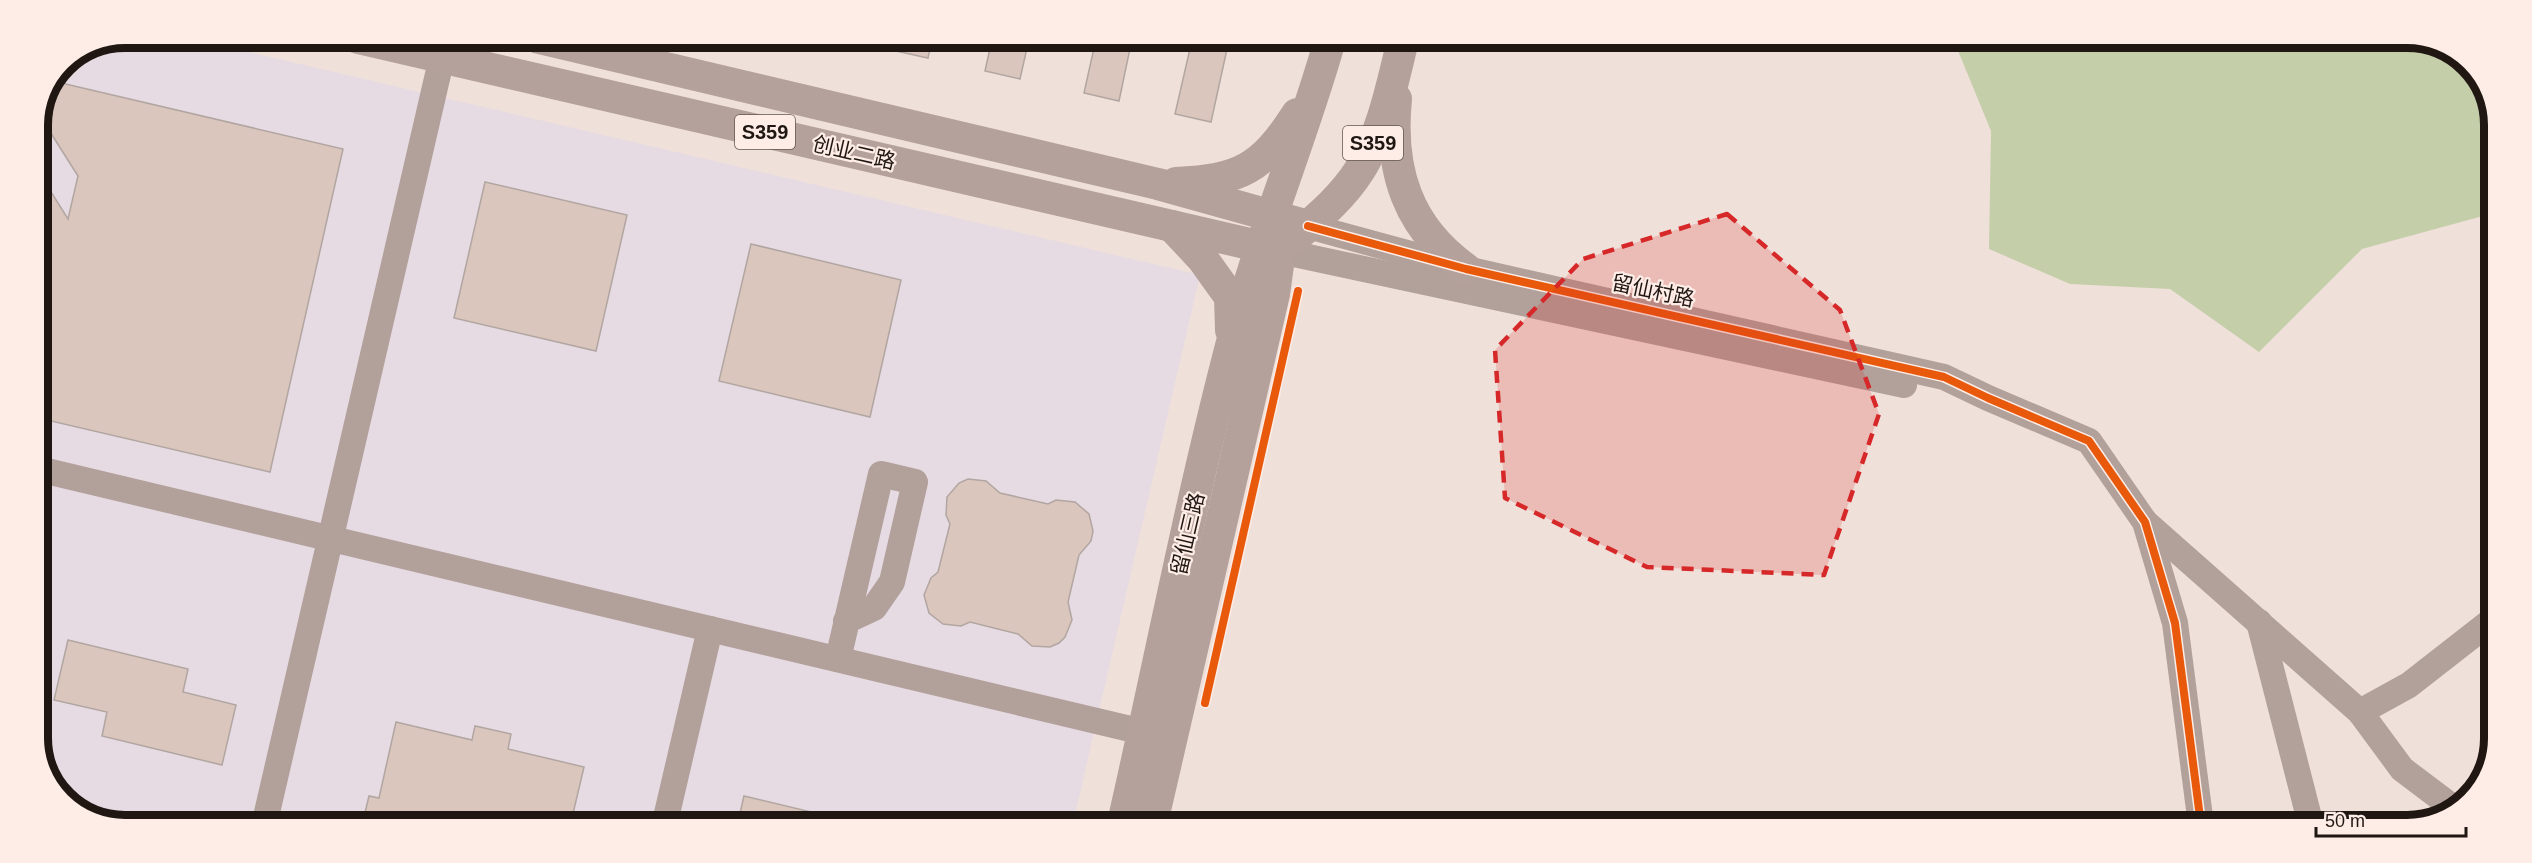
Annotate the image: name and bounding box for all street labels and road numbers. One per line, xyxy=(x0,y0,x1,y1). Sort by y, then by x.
road number: S359 xyxy=(735,115,795,149)
road number: S359 xyxy=(1343,126,1403,160)
street label: 创业二路 xyxy=(811,132,898,173)
street label: 留仙村路 xyxy=(1610,271,1697,310)
street label: 留仙三路 xyxy=(1167,490,1208,577)

